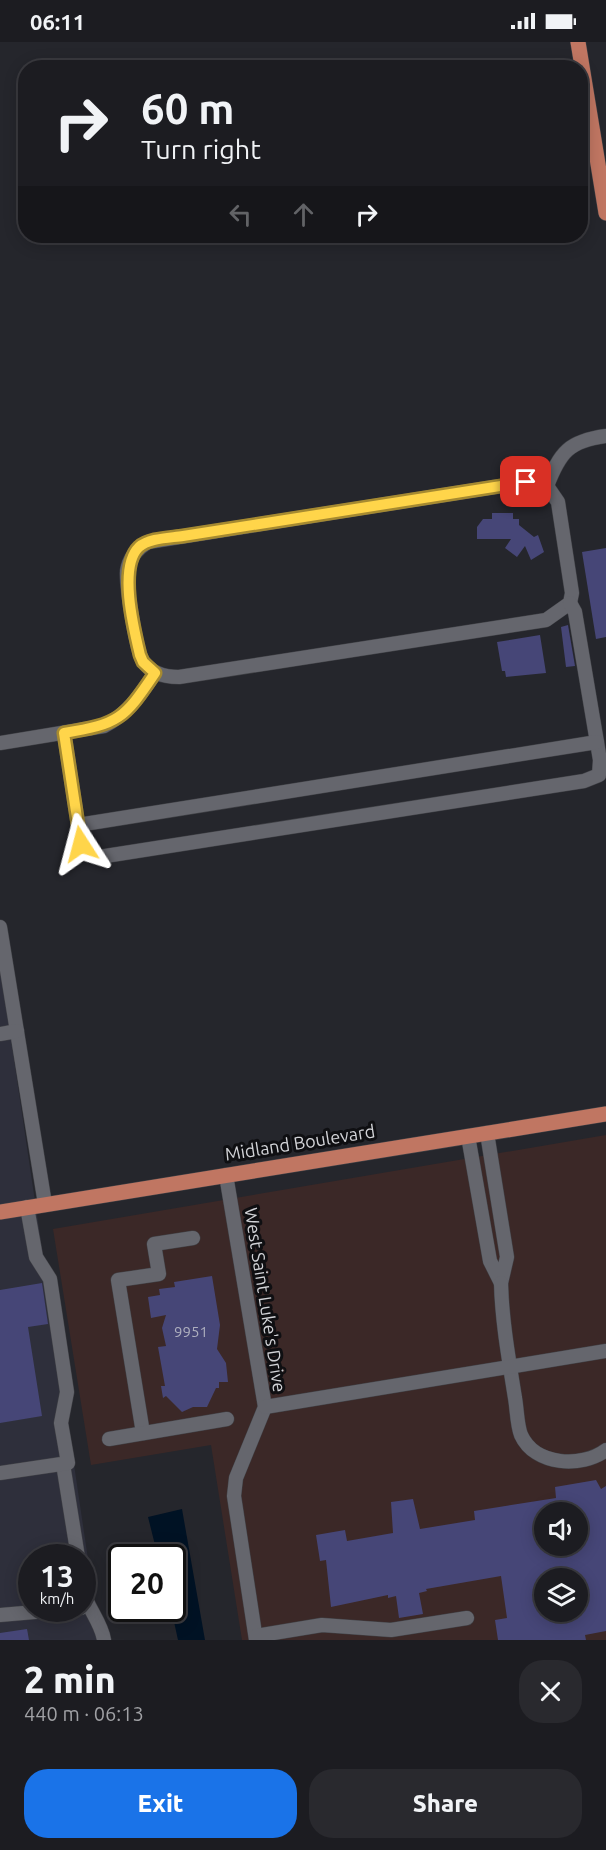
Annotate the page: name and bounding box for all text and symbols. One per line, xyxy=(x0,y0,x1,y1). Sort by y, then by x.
text: 06:11 xyxy=(30,9,85,34)
icon: right xyxy=(42,84,120,162)
text: 60 m xyxy=(141,85,235,132)
text: Turn right xyxy=(141,134,261,164)
icon: left xyxy=(224,198,257,231)
icon: ahead xyxy=(287,198,320,231)
icon: right xyxy=(350,198,383,231)
pin xyxy=(500,456,551,507)
icon: arrive xyxy=(509,465,542,498)
position arrow xyxy=(49,812,113,876)
street label: Midland Boulevard xyxy=(223,1120,376,1164)
street label: West Saint Luke's Drive xyxy=(242,1206,290,1394)
house number: 9951 xyxy=(174,1323,208,1340)
map controls xyxy=(534,1502,588,1622)
button: sound xyxy=(534,1502,588,1556)
speed limit sign: 20 xyxy=(108,1544,186,1622)
text: 13 xyxy=(40,1559,74,1593)
button: layers xyxy=(534,1568,588,1622)
text: km/h xyxy=(40,1590,74,1607)
text: 2 min xyxy=(24,1659,116,1700)
button: close xyxy=(519,1660,582,1723)
text: 440 m · 06:13 xyxy=(24,1702,144,1725)
button: Exit xyxy=(24,1769,297,1838)
button: Share xyxy=(309,1769,582,1838)

